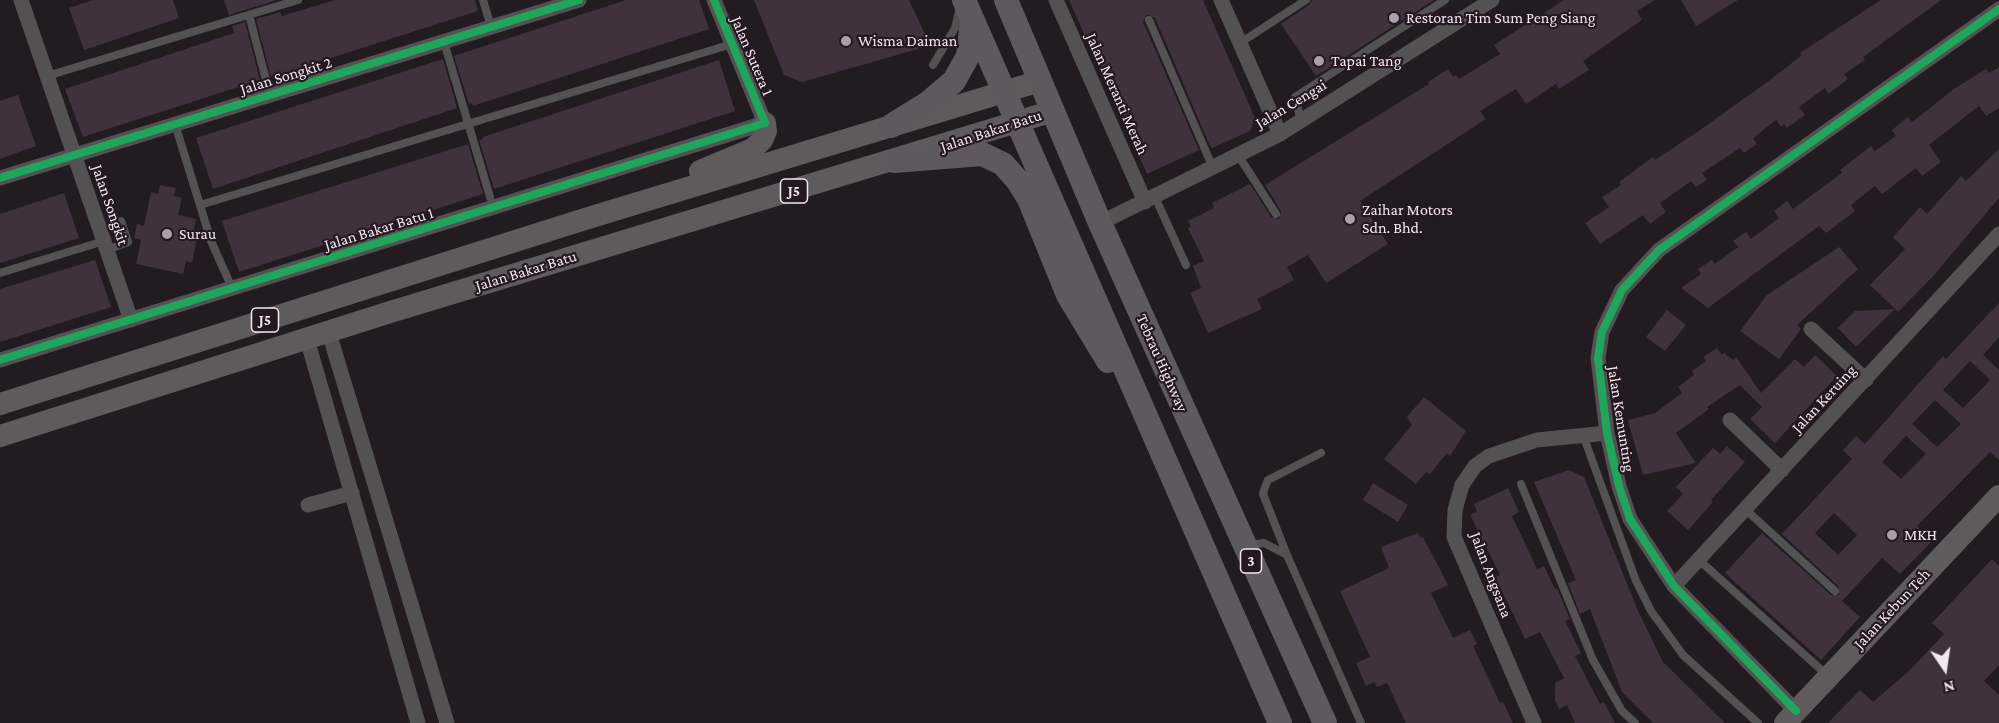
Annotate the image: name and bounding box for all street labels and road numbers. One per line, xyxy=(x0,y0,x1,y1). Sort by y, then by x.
street label: Jalan Sutera 1 xyxy=(727,13,777,99)
street label: Jalan Meranti Merah xyxy=(1082,30,1152,158)
street label: Jalan Songkit 2 xyxy=(238,53,334,99)
street label: Jalan Cengai xyxy=(1252,75,1330,133)
street label: Jalan Bakar Batu xyxy=(938,106,1044,156)
street label: Jalan Songkit xyxy=(87,162,133,248)
road number: J5 xyxy=(780,179,808,203)
street label: Jalan Bakar Batu 1 xyxy=(322,203,436,255)
street label: Jalan Bakar Batu xyxy=(473,246,579,296)
road number: J5 xyxy=(252,308,278,332)
street label: Tebrau Highway xyxy=(1132,311,1192,415)
street label: Jalan Keruing xyxy=(1788,361,1860,437)
street label: Jalan Kemunting xyxy=(1603,365,1639,473)
street label: Jalan Angsana xyxy=(1466,529,1516,621)
road number: 3 xyxy=(1240,549,1262,573)
street label: Jalan Kebun Teh xyxy=(1850,565,1934,653)

